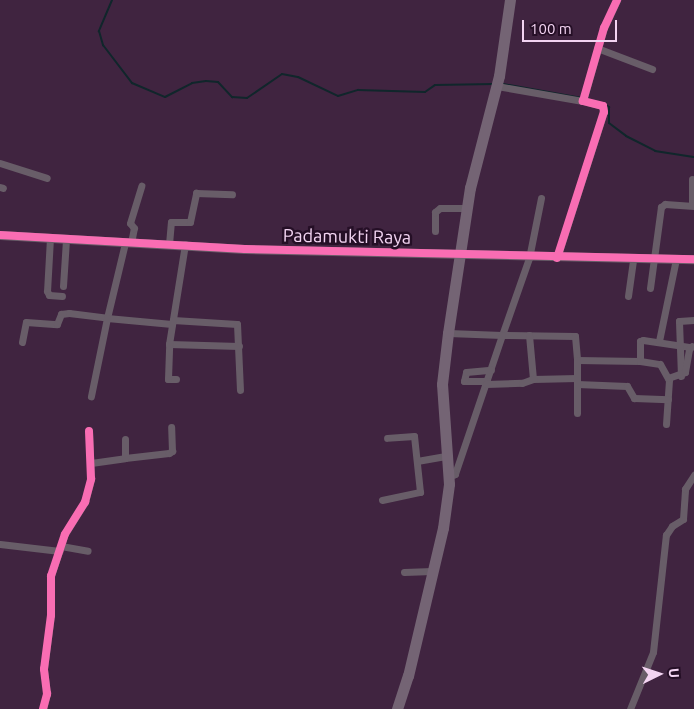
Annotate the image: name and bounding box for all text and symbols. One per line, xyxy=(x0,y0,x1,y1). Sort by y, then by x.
scale bar xyxy=(524,10,619,42)
text: 100 m xyxy=(530,20,572,37)
street label: Padamukti Raya xyxy=(283,224,411,248)
north arrow xyxy=(634,649,684,699)
text: U xyxy=(666,667,682,678)

